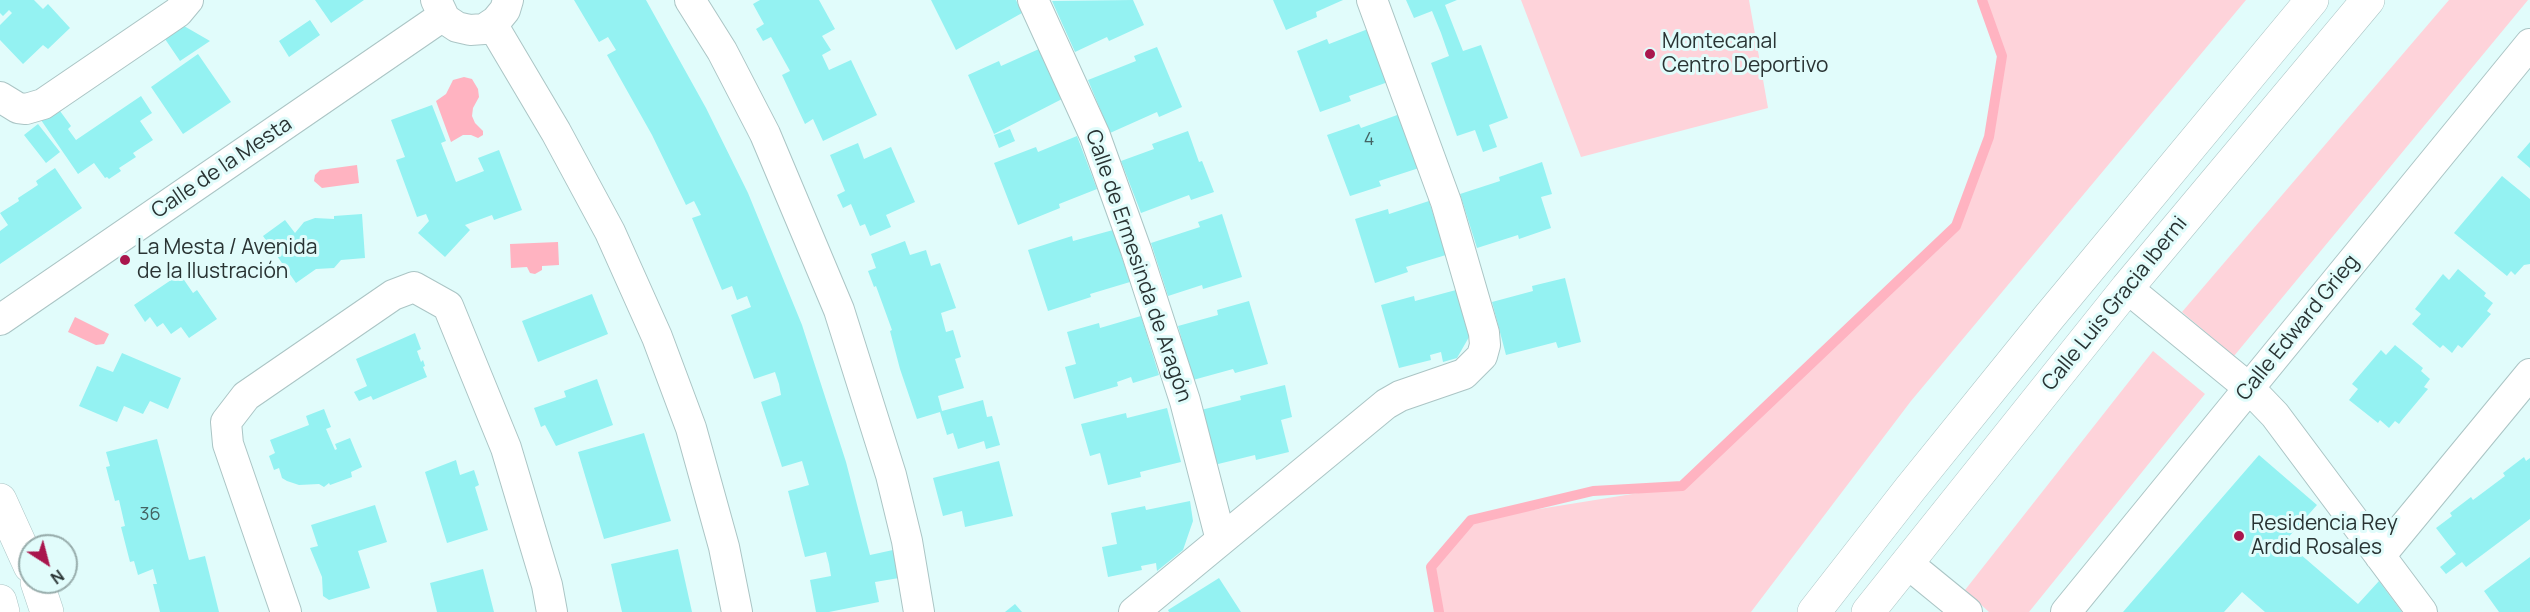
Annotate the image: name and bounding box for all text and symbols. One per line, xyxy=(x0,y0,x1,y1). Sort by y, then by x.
place label: Montecanal Centro Deportivo xyxy=(1662,29,1828,79)
marker: Montecanal Centro Deportivo xyxy=(1643,47,1657,61)
street label: Calle de la Mesta xyxy=(147,112,297,224)
street label: Calle de Ermesinda de Aragón xyxy=(1079,126,1197,406)
house number: 4 xyxy=(1364,129,1374,151)
street label: Calle Luis Gracia Iberni xyxy=(2037,212,2193,396)
place label: La Mesta / Avenida de la Ilustración xyxy=(137,235,317,285)
street label: Calle Edward Grieg xyxy=(2231,250,2365,406)
marker: La Mesta / Avenida de la Ilustración xyxy=(118,253,132,267)
house number: 36 xyxy=(139,504,161,526)
place label: Residencia Rey Ardid Rosales xyxy=(2251,511,2398,561)
marker: Residencia Rey Ardid Rosales xyxy=(2232,529,2246,543)
north arrow xyxy=(18,534,78,594)
text: N xyxy=(46,565,69,589)

